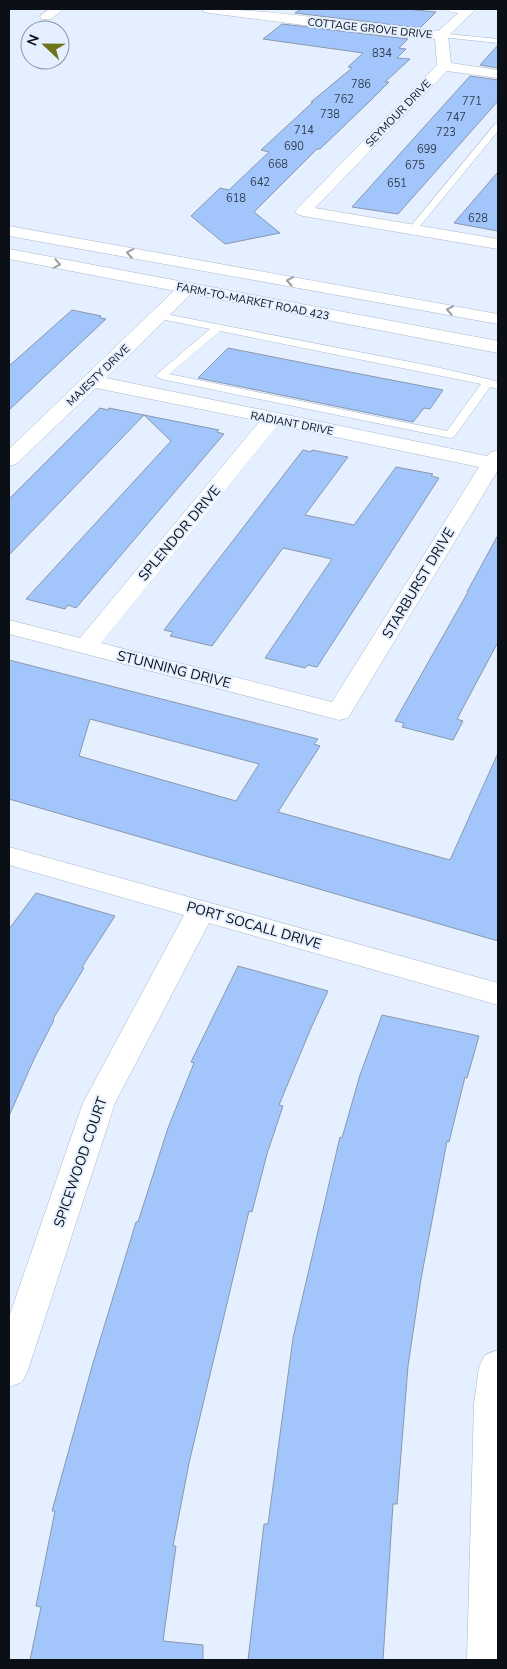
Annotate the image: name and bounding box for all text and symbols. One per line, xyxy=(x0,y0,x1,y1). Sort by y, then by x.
street label: COTTAGE GROVE DRIVE xyxy=(307,14,433,43)
north arrow xyxy=(20,20,70,70)
text: N xyxy=(23,32,44,49)
house number: 834 xyxy=(372,46,392,61)
street label: SEYMOUR DRIVE xyxy=(362,76,434,150)
house number: 786 xyxy=(351,77,371,92)
house number: 762 xyxy=(334,92,354,107)
house number: 771 xyxy=(462,94,482,109)
house number: 738 xyxy=(320,107,340,122)
house number: 747 xyxy=(446,110,466,125)
house number: 714 xyxy=(294,123,314,138)
house number: 723 xyxy=(436,125,456,140)
house number: 690 xyxy=(284,139,304,154)
house number: 699 xyxy=(417,142,437,157)
house number: 668 xyxy=(268,157,288,172)
house number: 675 xyxy=(405,158,425,173)
house number: 642 xyxy=(250,175,270,190)
house number: 651 xyxy=(387,176,407,191)
house number: 618 xyxy=(226,191,246,206)
house number: 628 xyxy=(468,211,488,226)
one-way arrow xyxy=(126,248,135,258)
one-way arrow xyxy=(52,258,61,268)
one-way arrow xyxy=(286,277,295,287)
street label: FARM-TO-MARKET ROAD 423 xyxy=(175,279,331,324)
one-way arrow xyxy=(446,306,455,316)
street label: MAJESTY DRIVE xyxy=(63,341,133,409)
street label: RADIANT DRIVE xyxy=(249,408,335,439)
street label: SPLENDOR DRIVE xyxy=(134,482,225,585)
street label: STARBURST DRIVE xyxy=(378,524,459,642)
street label: STUNNING DRIVE xyxy=(115,646,233,693)
street label: PORT SOCALL DRIVE xyxy=(184,897,323,954)
street label: SPICEWOOD COURT xyxy=(49,1094,112,1230)

